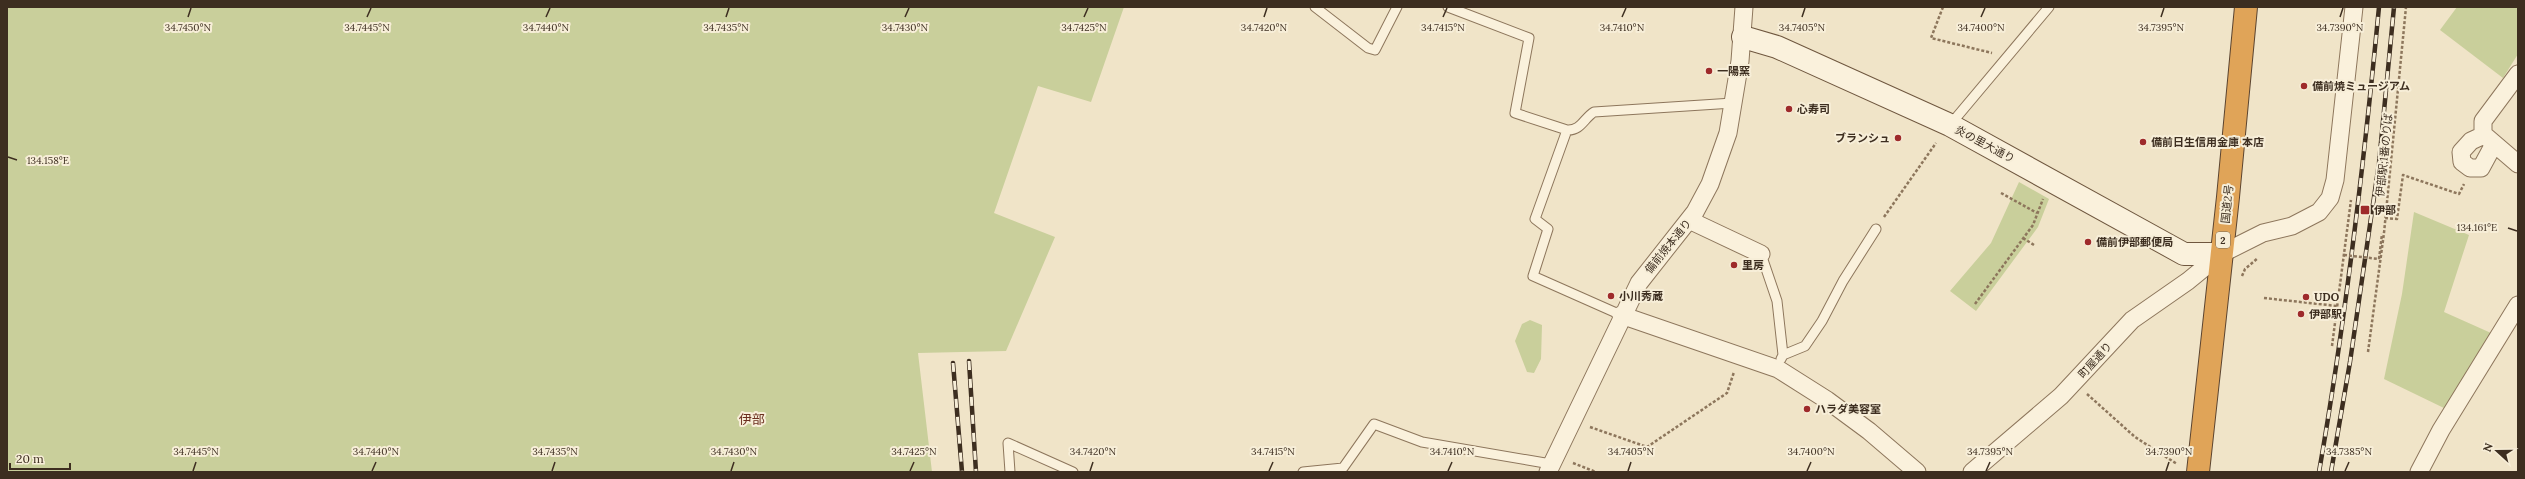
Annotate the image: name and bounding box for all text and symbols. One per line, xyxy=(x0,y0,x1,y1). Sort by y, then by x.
text: 34.7450°N xyxy=(165,21,212,34)
text: 34.7445°N xyxy=(344,21,390,34)
text: 34.7440°N xyxy=(523,21,570,34)
text: 34.7435°N xyxy=(703,21,749,34)
text: 34.7430°N xyxy=(882,21,929,34)
text: 34.7425°N xyxy=(1061,21,1107,34)
text: 34.7420°N xyxy=(1241,21,1288,34)
text: 34.7415°N xyxy=(1421,21,1465,34)
text: 34.7410°N xyxy=(1600,21,1645,34)
text: 34.7405°N xyxy=(1779,21,1826,34)
text: 34.7400°N xyxy=(1957,21,2005,34)
text: 34.7395°N xyxy=(2138,21,2184,34)
text: 34.7390°N xyxy=(2317,21,2364,34)
place label: 一陽窯 xyxy=(1717,64,1750,78)
marker: 一陽窯 xyxy=(1704,66,1714,76)
place label: 備前焼ミュージアム xyxy=(2312,79,2410,93)
marker: 備前焼ミュージアム xyxy=(2299,81,2309,91)
place label: 心寿司 xyxy=(1796,102,1830,116)
marker: 心寿司 xyxy=(1784,104,1794,114)
street label: 伊部駅;1番のりば xyxy=(2373,113,2395,197)
street label: 炎の里大通り xyxy=(1953,122,2017,166)
place label: ブランシュ xyxy=(1835,131,1890,145)
marker: ブランシュ xyxy=(1893,133,1903,143)
place label: 備前日生信用金庫 本店 xyxy=(2151,135,2264,149)
marker: 備前日生信用金庫 本店 xyxy=(2138,137,2148,147)
text: 134.158°E xyxy=(27,154,69,167)
street label: 国道2号 xyxy=(2218,184,2236,224)
place label: 伊部 xyxy=(2374,203,2396,217)
marker: 伊部 xyxy=(2359,204,2371,216)
street label: 備前焼本通り xyxy=(1642,216,1694,276)
text: 134.161°E xyxy=(2457,221,2497,234)
road number: 2 xyxy=(2216,232,2230,248)
place label: 備前伊部郵便局 xyxy=(2096,235,2173,249)
marker: 備前伊部郵便局 xyxy=(2083,237,2093,247)
place label: 里房 xyxy=(1742,258,1764,272)
marker: 里房 xyxy=(1729,260,1739,270)
place label: 小川秀蔵 xyxy=(1619,289,1663,303)
place label: UDO xyxy=(2314,290,2340,304)
marker: 小川秀蔵 xyxy=(1606,291,1616,301)
marker: UDO xyxy=(2301,292,2311,302)
place label: 伊部駅 xyxy=(2309,307,2342,321)
marker: 伊部駅 xyxy=(2296,309,2306,319)
street label: 町屋通り xyxy=(2075,339,2115,381)
place label: ハラダ美容室 xyxy=(1815,402,1881,416)
marker: ハラダ美容室 xyxy=(1802,404,1812,414)
district label: 伊部 xyxy=(739,411,765,428)
north arrow xyxy=(2477,431,2517,471)
text: N xyxy=(2480,440,2496,454)
scale bar xyxy=(10,445,70,471)
text: 34.7445°N xyxy=(173,445,219,458)
text: 34.7440°N xyxy=(353,445,400,458)
text: 34.7435°N xyxy=(532,445,578,458)
text: 34.7430°N xyxy=(711,445,758,458)
text: 34.7425°N xyxy=(891,445,937,458)
text: 34.7420°N xyxy=(1070,445,1117,458)
text: 34.7415°N xyxy=(1251,445,1295,458)
text: 34.7410°N xyxy=(1430,445,1475,458)
text: 34.7405°N xyxy=(1608,445,1655,458)
text: 34.7400°N xyxy=(1787,445,1835,458)
text: 34.7395°N xyxy=(1967,445,2013,458)
text: 34.7390°N xyxy=(2146,445,2193,458)
text: 34.7385°N xyxy=(2326,445,2372,458)
text: 20 m xyxy=(16,451,44,466)

